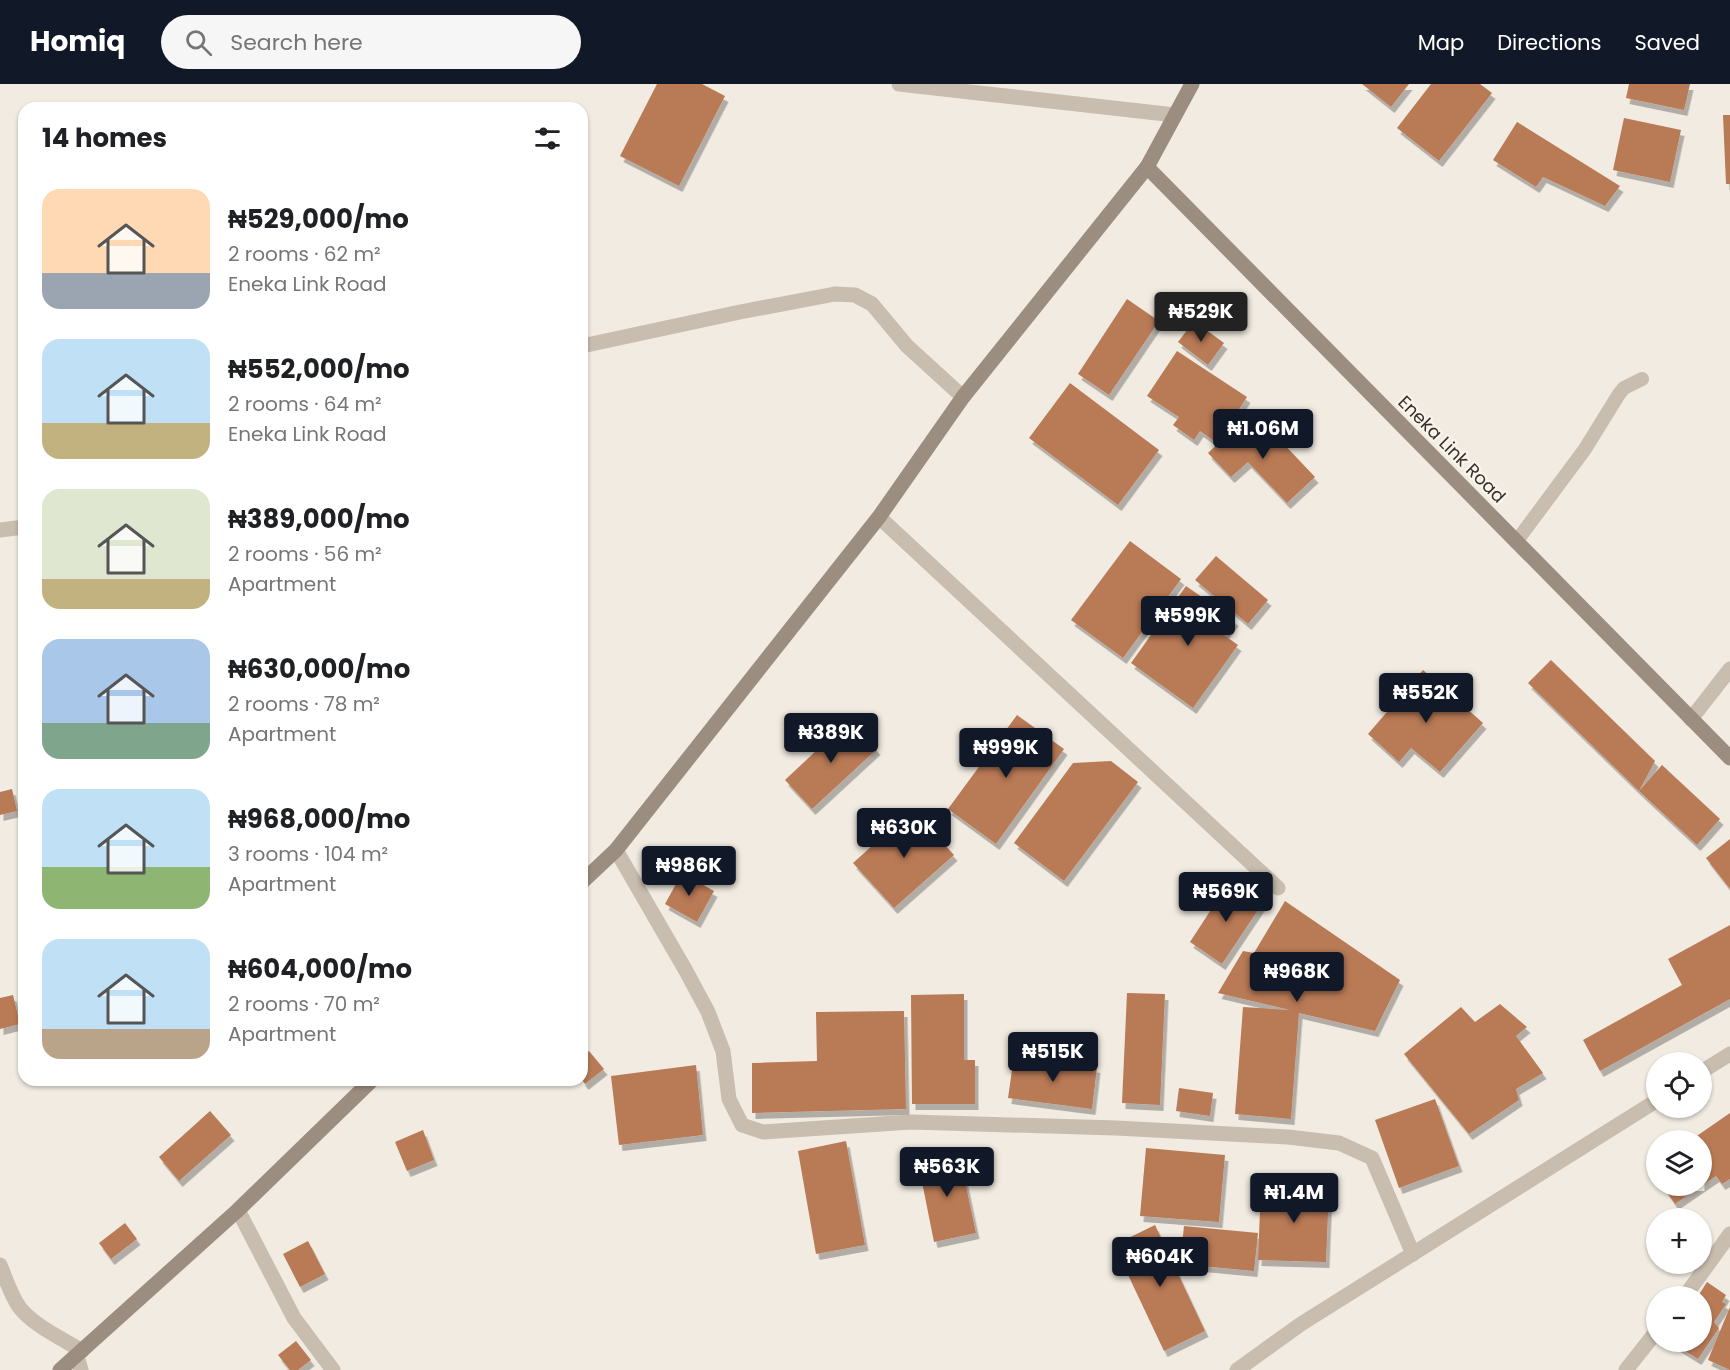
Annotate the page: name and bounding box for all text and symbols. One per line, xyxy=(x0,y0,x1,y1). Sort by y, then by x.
search box xyxy=(161,15,581,69)
text: Homiq xyxy=(30,22,125,61)
icon: search xyxy=(182,26,215,59)
text: Search here xyxy=(230,27,363,58)
text: Map xyxy=(1418,28,1464,57)
text: Directions xyxy=(1497,28,1601,57)
text: Saved xyxy=(1634,28,1700,57)
text: 14 homes xyxy=(42,120,167,156)
icon: filters xyxy=(531,122,564,155)
text: ₦529,000/mo xyxy=(228,201,409,237)
icon: home xyxy=(90,213,162,285)
text: 2 rooms · 62 m² xyxy=(228,240,381,268)
text: Eneka Link Road xyxy=(228,270,387,298)
pin: ₦529K xyxy=(1159,292,1243,343)
text: ₦529K xyxy=(1168,297,1234,325)
text: ₦552,000/mo xyxy=(228,351,410,387)
icon: home xyxy=(90,363,162,435)
text: 2 rooms · 64 m² xyxy=(228,390,382,418)
street label: Eneka Link Road xyxy=(1393,390,1511,508)
pin: ₦1.06M xyxy=(1214,409,1312,460)
text: ₦1.06M xyxy=(1227,414,1299,442)
text: Eneka Link Road xyxy=(228,420,387,448)
text: ₦389,000/mo xyxy=(228,501,410,537)
icon: home xyxy=(90,513,162,585)
text: 2 rooms · 56 m² xyxy=(228,540,382,568)
text: Apartment xyxy=(228,570,336,598)
pin: ₦599K xyxy=(1146,596,1230,647)
text: ₦599K xyxy=(1155,601,1221,629)
text: ₦630,000/mo xyxy=(228,651,410,687)
icon: home xyxy=(90,663,162,735)
pin: ₦552K xyxy=(1384,673,1468,724)
text: ₦552K xyxy=(1393,678,1459,706)
text: 2 rooms · 78 m² xyxy=(228,690,380,718)
pin: ₦389K xyxy=(789,713,873,764)
text: ₦389K xyxy=(798,718,864,746)
text: Apartment xyxy=(228,720,336,748)
pin: ₦999K xyxy=(964,728,1048,779)
text: ₦999K xyxy=(973,733,1039,761)
text: ₦968,000/mo xyxy=(228,801,410,837)
pin: ₦630K xyxy=(862,808,946,859)
icon: home xyxy=(90,813,162,885)
text: ₦630K xyxy=(871,813,937,841)
text: 3 rooms · 104 m² xyxy=(228,840,388,868)
pin: ₦986K xyxy=(647,846,731,897)
text: ₦986K xyxy=(656,851,722,879)
text: Apartment xyxy=(228,870,336,898)
pin: ₦569K xyxy=(1184,872,1268,923)
text: ₦569K xyxy=(1193,877,1259,905)
text: ₦604,000/mo xyxy=(228,951,412,987)
pin: ₦968K xyxy=(1255,952,1339,1003)
text: ₦968K xyxy=(1264,957,1330,985)
icon: home xyxy=(90,963,162,1035)
text: 2 rooms · 70 m² xyxy=(228,990,380,1018)
text: Apartment xyxy=(228,1020,336,1048)
pin: ₦515K xyxy=(1011,1032,1095,1083)
text: ₦515K xyxy=(1022,1037,1084,1065)
map controls xyxy=(1646,1052,1712,1352)
button: locate xyxy=(1646,1052,1712,1118)
button: layers xyxy=(1646,1130,1712,1196)
pin: ₦563K xyxy=(905,1147,989,1198)
text: ₦563K xyxy=(914,1152,980,1180)
pin: ₦1.4M xyxy=(1252,1173,1336,1224)
text: ₦1.4M xyxy=(1264,1178,1324,1206)
button: + xyxy=(1646,1208,1712,1274)
pin: ₦604K xyxy=(1118,1237,1202,1288)
text: ₦604K xyxy=(1126,1242,1194,1270)
button: − xyxy=(1646,1286,1712,1352)

